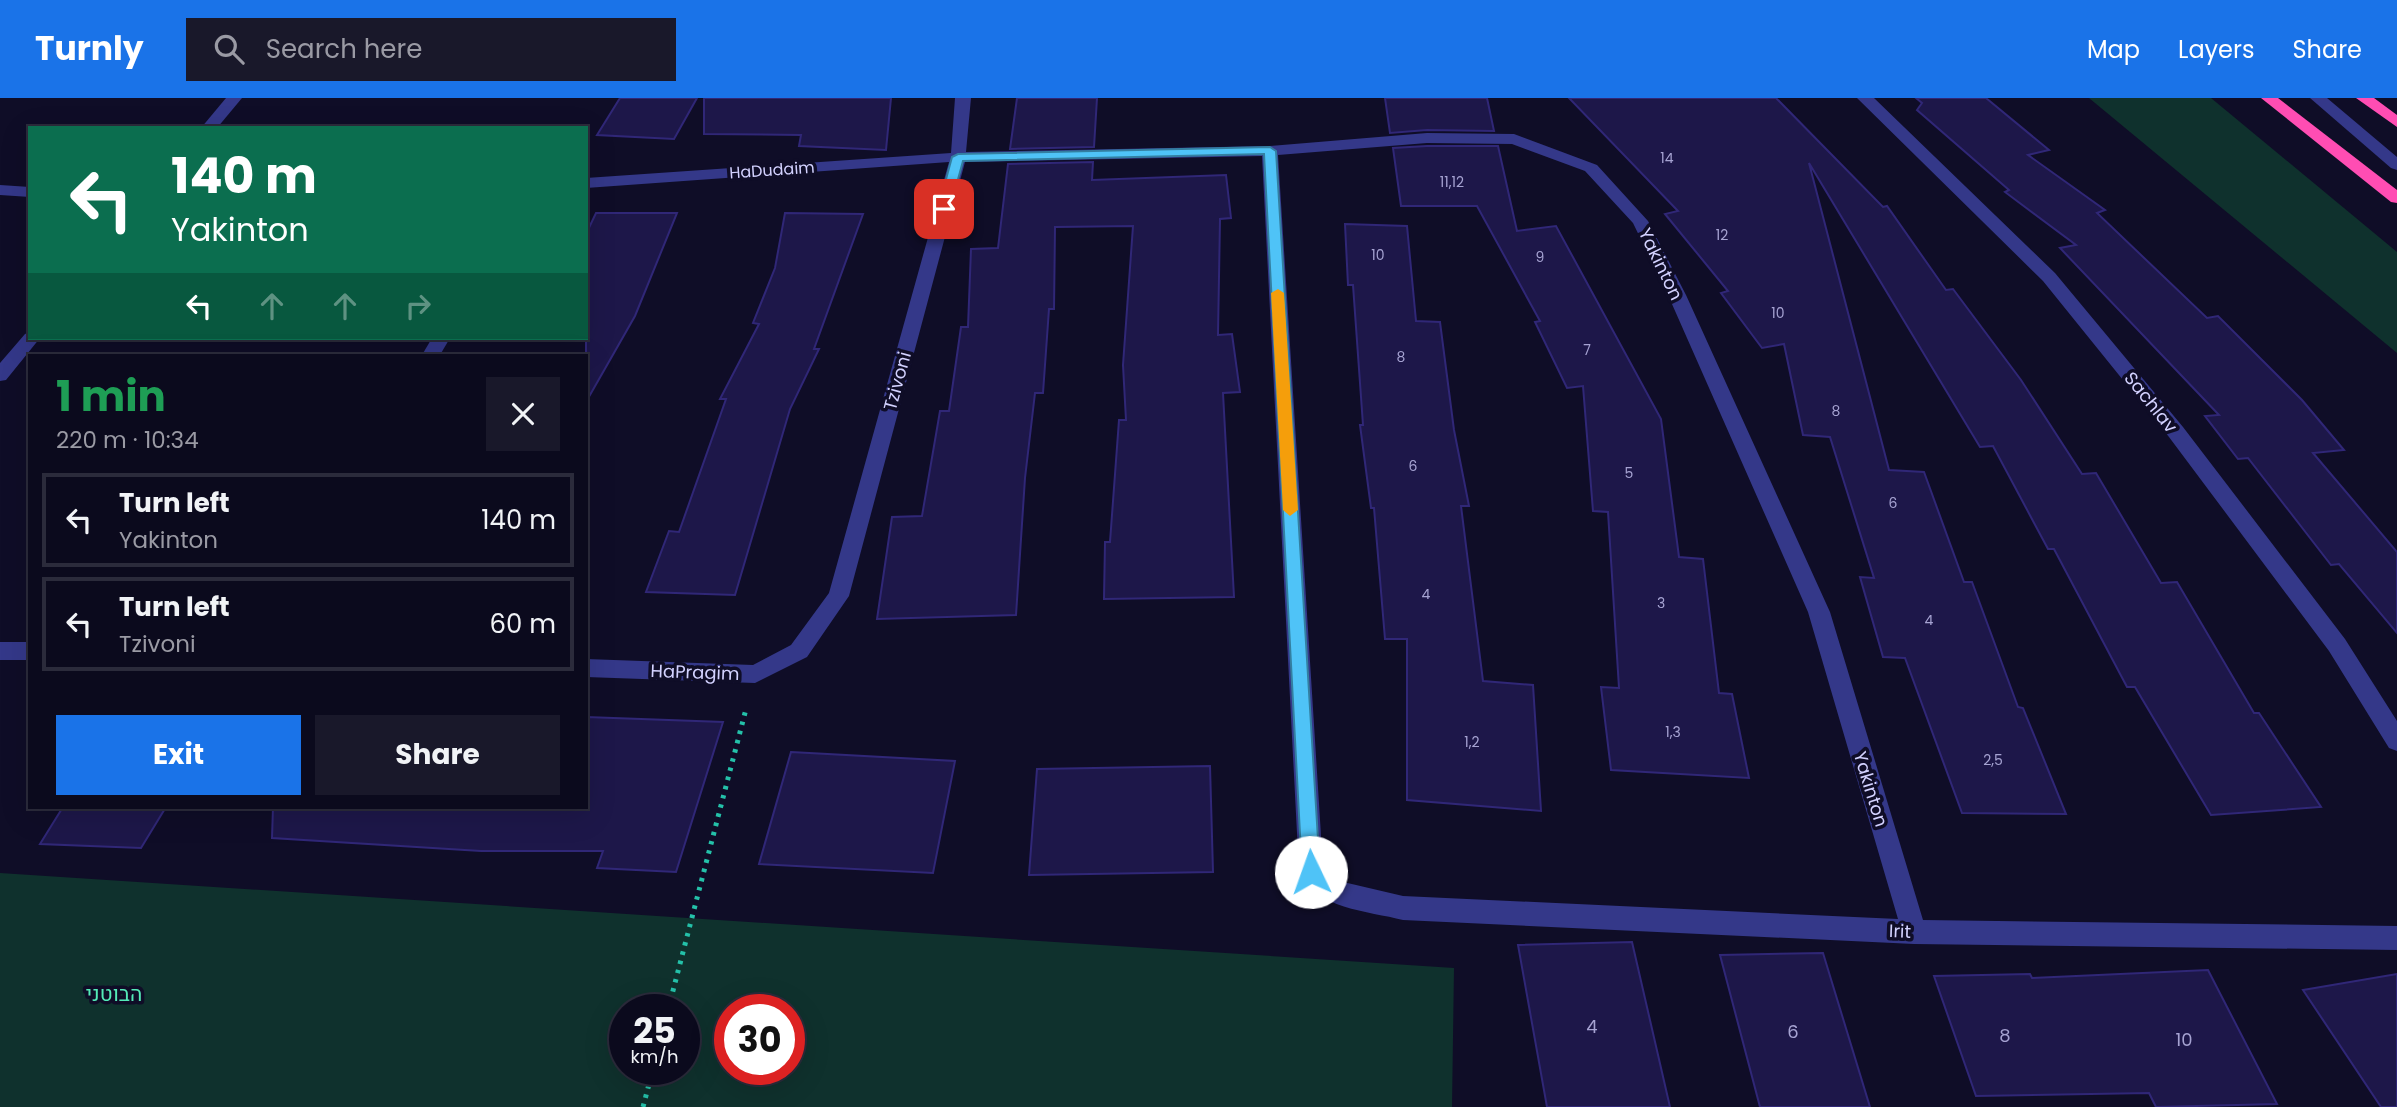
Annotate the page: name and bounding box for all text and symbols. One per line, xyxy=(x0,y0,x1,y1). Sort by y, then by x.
search box xyxy=(186,18,676,81)
text: Turnly xyxy=(35,25,144,72)
icon: search xyxy=(210,30,248,68)
text: Search here xyxy=(266,31,422,67)
text: Map xyxy=(2087,33,2140,66)
text: Layers xyxy=(2178,33,2254,66)
text: Share xyxy=(2292,33,2362,66)
text: 140 m xyxy=(171,142,317,210)
house number: 14 xyxy=(1660,148,1674,168)
icon: left xyxy=(56,154,147,245)
street label: HaDudaim xyxy=(729,156,815,184)
house number: 11,12 xyxy=(1440,172,1464,192)
pin xyxy=(914,179,974,239)
icon: arrive xyxy=(925,190,963,228)
text: Yakinton xyxy=(171,207,309,252)
street label: Yakinton xyxy=(1633,224,1689,304)
house number: 12 xyxy=(1716,225,1728,245)
house number: 10 xyxy=(1371,245,1385,265)
house number: 9 xyxy=(1536,247,1544,267)
icon: left xyxy=(180,287,218,325)
icon: ahead xyxy=(253,287,291,325)
icon: ahead xyxy=(326,287,364,325)
icon: right xyxy=(399,287,437,325)
house number: 10 xyxy=(1771,303,1785,323)
house number: 7 xyxy=(1583,340,1591,360)
house number: 8 xyxy=(1397,347,1406,367)
street label: Tzivoni xyxy=(877,349,917,413)
street label: Sachlav xyxy=(2119,366,2183,438)
text: 1 min xyxy=(56,367,166,426)
button: close xyxy=(486,377,560,451)
house number: 8 xyxy=(1832,401,1841,421)
text: 220 m · 10:34 xyxy=(56,424,199,456)
house number: 6 xyxy=(1409,456,1418,476)
house number: 5 xyxy=(1625,463,1633,483)
text: Turn left xyxy=(119,485,230,521)
house number: 6 xyxy=(1889,493,1898,513)
icon: left xyxy=(60,501,98,539)
text: 140 m xyxy=(481,502,556,538)
text: Yakinton xyxy=(119,524,218,556)
house number: 4 xyxy=(1422,584,1431,604)
text: Turn left xyxy=(119,589,230,625)
house number: 3 xyxy=(1657,593,1665,613)
icon: left xyxy=(60,605,98,643)
text: 60 m xyxy=(489,606,556,642)
house number: 4 xyxy=(1925,610,1934,630)
text: Tzivoni xyxy=(119,628,196,660)
street label: HaPragim xyxy=(650,658,740,686)
button: Exit xyxy=(56,715,301,795)
button: Share xyxy=(315,715,560,795)
house number: 1,3 xyxy=(1665,722,1681,742)
house number: 1,2 xyxy=(1464,732,1480,752)
street label: Yakinton xyxy=(1848,748,1894,830)
house number: 2,5 xyxy=(1983,750,2003,770)
position arrow xyxy=(1274,835,1348,909)
street label: Irit xyxy=(1889,918,1911,944)
park label: הבוטני xyxy=(86,979,142,1008)
speed limit sign: 30 xyxy=(714,994,805,1085)
text: 25 xyxy=(633,1006,676,1055)
house number: 4 xyxy=(1586,1014,1598,1039)
house number: 6 xyxy=(1787,1019,1799,1044)
house number: 8 xyxy=(1999,1023,2011,1048)
house number: 10 xyxy=(2175,1027,2193,1052)
text: km/h xyxy=(631,1044,678,1069)

